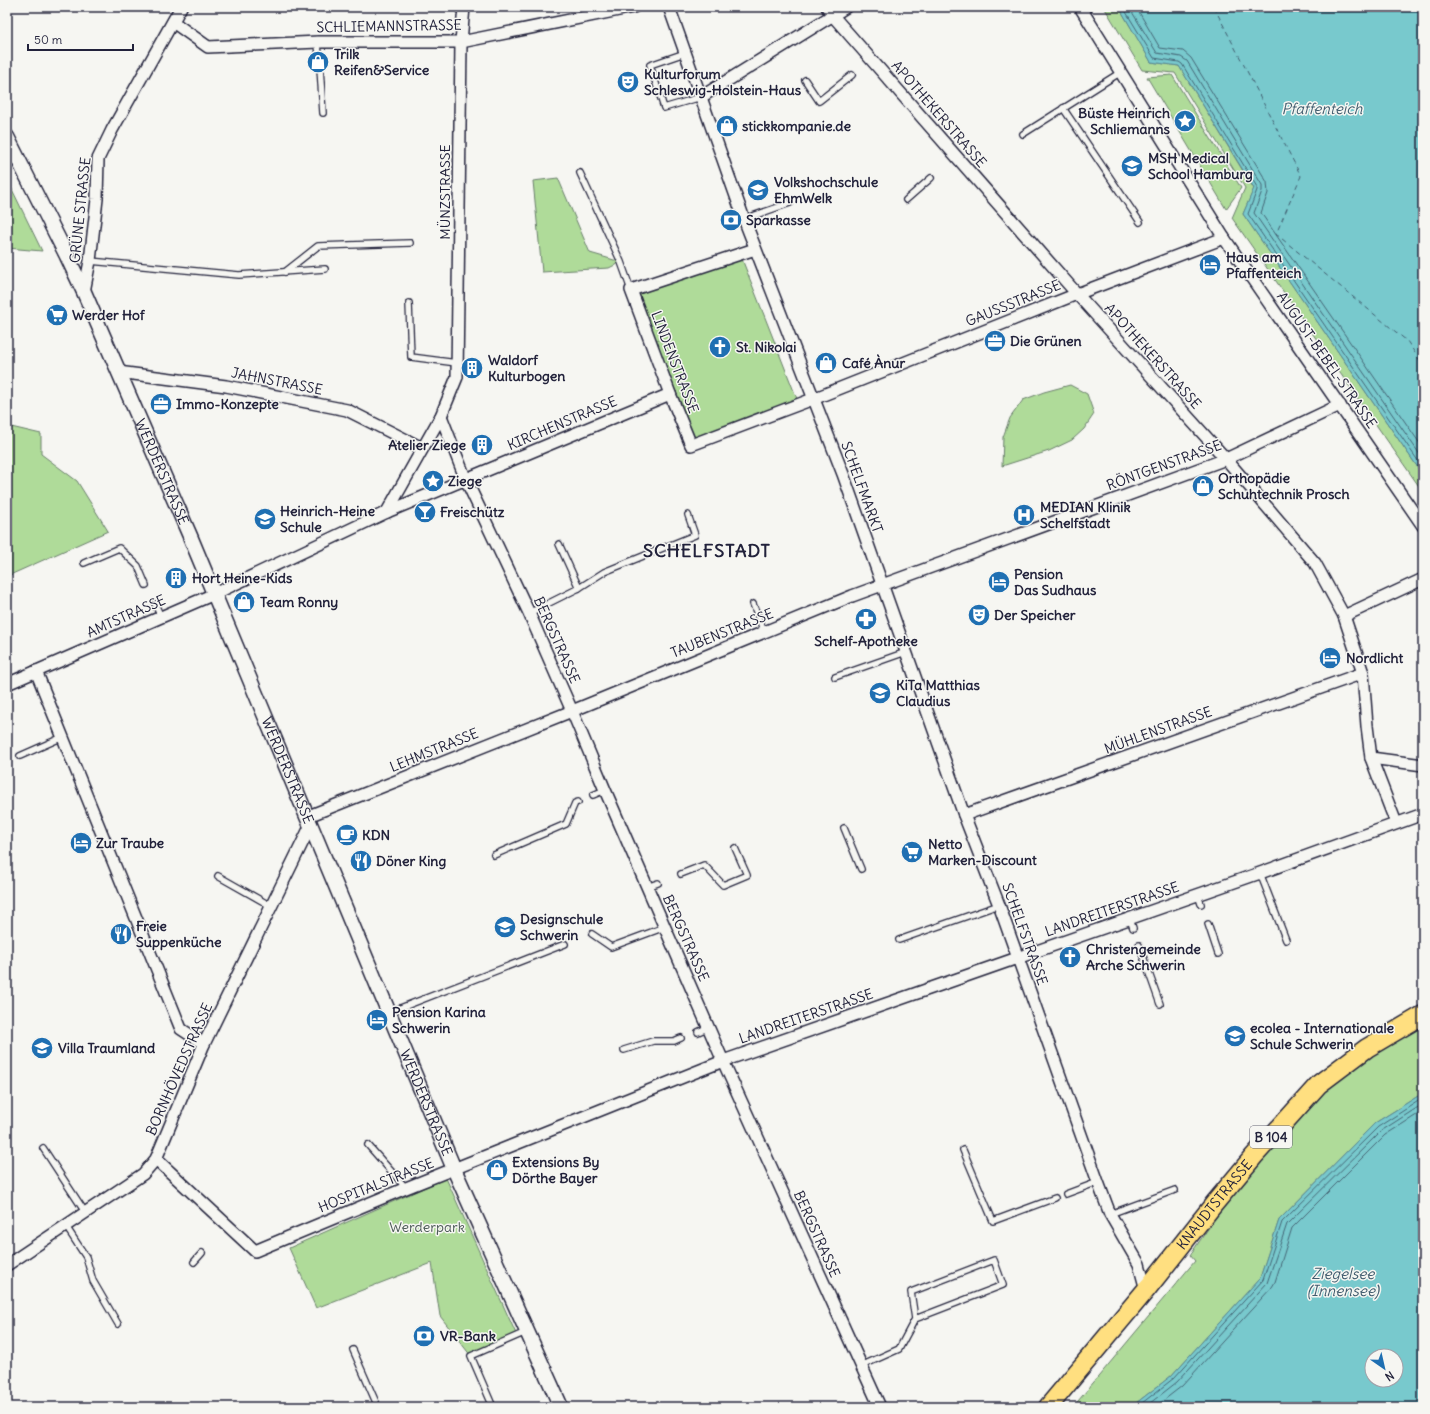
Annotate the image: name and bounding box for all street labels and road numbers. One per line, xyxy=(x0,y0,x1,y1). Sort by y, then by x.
street label: SCHLIEMANNSTRASSE xyxy=(316,16,462,36)
street label: APOTHEKERSTRASSE xyxy=(888,57,990,171)
street label: MÜNZSTRASSE xyxy=(436,144,454,240)
street label: GRÜNE STRASSE xyxy=(65,156,95,264)
street label: GAUSSSTRASSE xyxy=(963,276,1063,330)
street label: AUGUST-BEBEL-STRASSE xyxy=(1273,288,1381,432)
street label: APOTHEKERSTRASSE xyxy=(1101,299,1205,413)
street label: LINDENSTRASSE xyxy=(647,308,703,416)
street label: JAHNSTRASSE xyxy=(230,363,324,399)
street label: KIRCHENSTRASSE xyxy=(504,392,620,454)
street label: WERDERSTRASSE xyxy=(131,416,193,527)
street label: RÖNTGENSTRASSE xyxy=(1104,436,1224,494)
street label: SCHELFMARKT xyxy=(837,439,887,535)
street label: AMTSTRASSE xyxy=(84,591,168,641)
street label: BERGSTRASSE xyxy=(530,594,584,686)
street label: TAUBENSTRASSE xyxy=(668,604,776,662)
street label: MÜHLENSTRASSE xyxy=(1102,702,1214,758)
street label: WERDERSTRASSE xyxy=(258,714,318,826)
street label: LEHMSTRASSE xyxy=(387,724,481,776)
street label: LANDREITERSTRASSE xyxy=(1043,878,1181,940)
street label: SCHELFSTRASSE xyxy=(998,880,1052,988)
street label: BERGSTRASSE xyxy=(659,892,713,984)
street label: LANDREITERSTRASSE xyxy=(737,985,875,1047)
street label: BORNHÖVEDSTRASSE xyxy=(142,1000,216,1138)
street label: WERDERSTRASSE xyxy=(396,1047,457,1159)
road number: B 104 xyxy=(1250,1126,1292,1148)
street label: HOSPITALSTRASSE xyxy=(315,1154,437,1216)
street label: KNAUDTSTRASSE xyxy=(1173,1156,1256,1253)
street label: BERGSTRASSE xyxy=(790,1188,844,1280)

